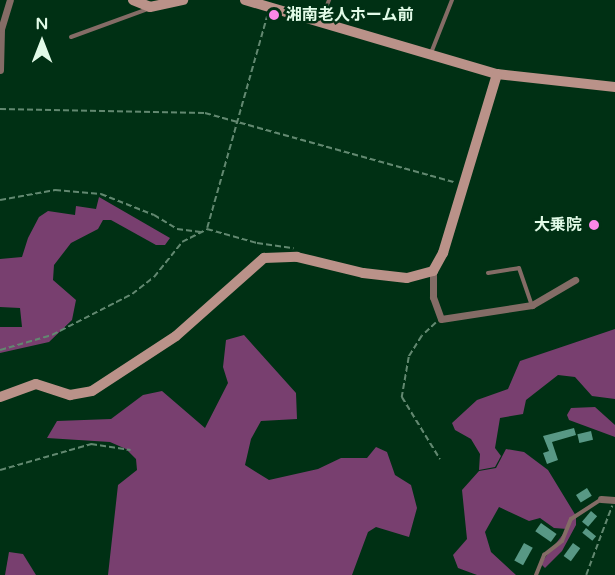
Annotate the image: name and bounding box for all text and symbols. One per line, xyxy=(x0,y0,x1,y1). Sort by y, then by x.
place label: 湘南老人ホーム前 xyxy=(286,5,414,25)
marker: 湘南老人ホーム前 xyxy=(267,8,281,22)
north arrow xyxy=(12,12,72,72)
text: N xyxy=(36,14,48,34)
place label: 大乗院 xyxy=(534,215,582,235)
marker: 大乗院 xyxy=(587,218,601,232)

